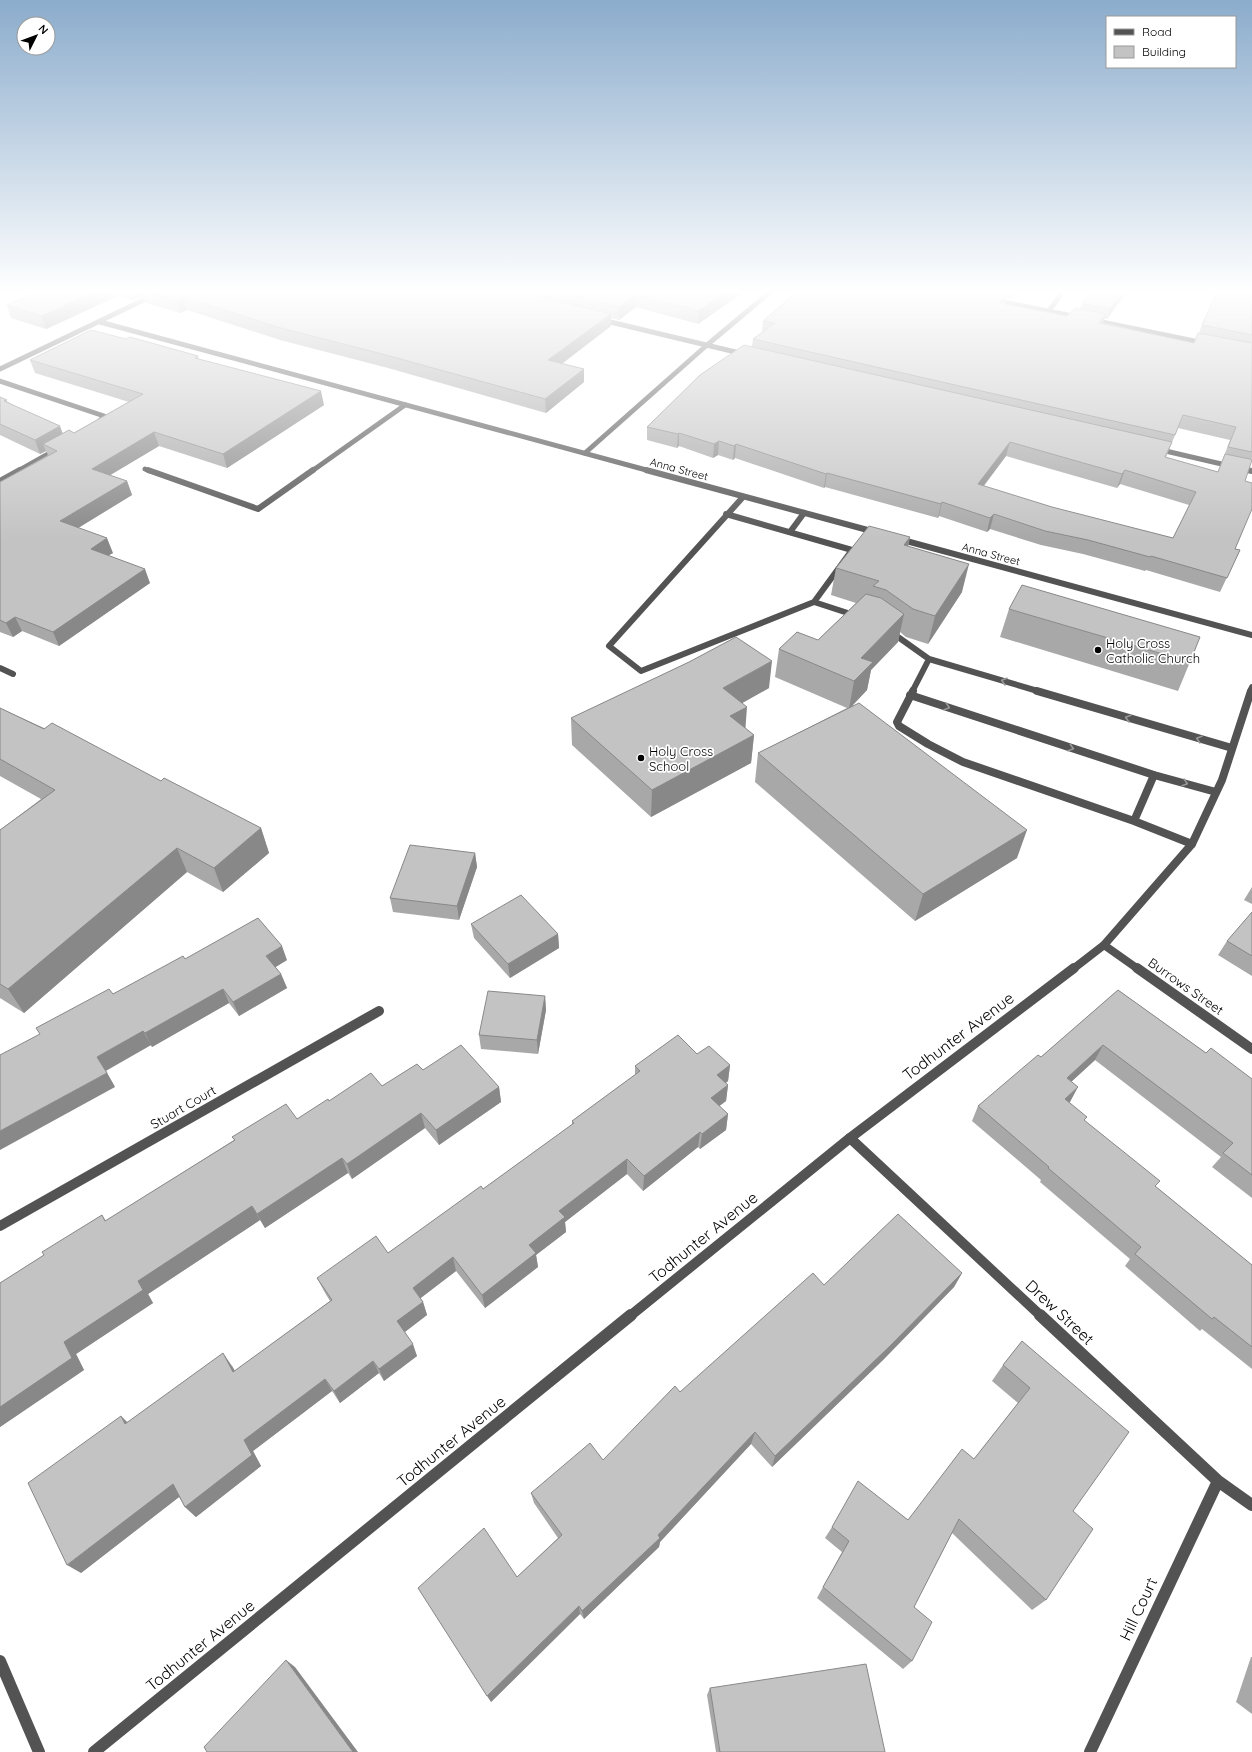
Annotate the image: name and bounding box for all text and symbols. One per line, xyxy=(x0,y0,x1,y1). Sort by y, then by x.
north arrow xyxy=(16,16,56,56)
legend xyxy=(1106,16,1236,68)
text: N xyxy=(36,22,51,37)
text: Road xyxy=(1142,24,1172,39)
text: Building xyxy=(1142,44,1186,59)
street label: Anna Street xyxy=(648,455,710,484)
street label: Anna Street xyxy=(960,540,1022,569)
place label: Holy Cross Catholic Church xyxy=(1106,635,1200,666)
marker: Holy Cross Catholic Church xyxy=(1093,645,1103,655)
one-way arrow xyxy=(1000,677,1007,686)
one-way arrow xyxy=(944,703,951,711)
one-way arrow xyxy=(1125,714,1132,723)
one-way arrow xyxy=(1196,735,1203,744)
place label: Holy Cross School xyxy=(649,743,713,774)
one-way arrow xyxy=(1067,743,1074,751)
marker: Holy Cross School xyxy=(636,753,646,763)
one-way arrow xyxy=(1182,779,1188,787)
street label: Burrows Street xyxy=(1145,954,1227,1018)
street label: Todhunter Avenue xyxy=(898,988,1018,1084)
street label: Stuart Court xyxy=(147,1082,219,1132)
street label: Todhunter Avenue xyxy=(645,1187,761,1287)
street label: Drew Street xyxy=(1022,1275,1098,1349)
street label: Todhunter Avenue xyxy=(393,1391,509,1491)
street label: Hill Court xyxy=(1115,1574,1161,1644)
street label: Todhunter Avenue xyxy=(142,1595,258,1695)

